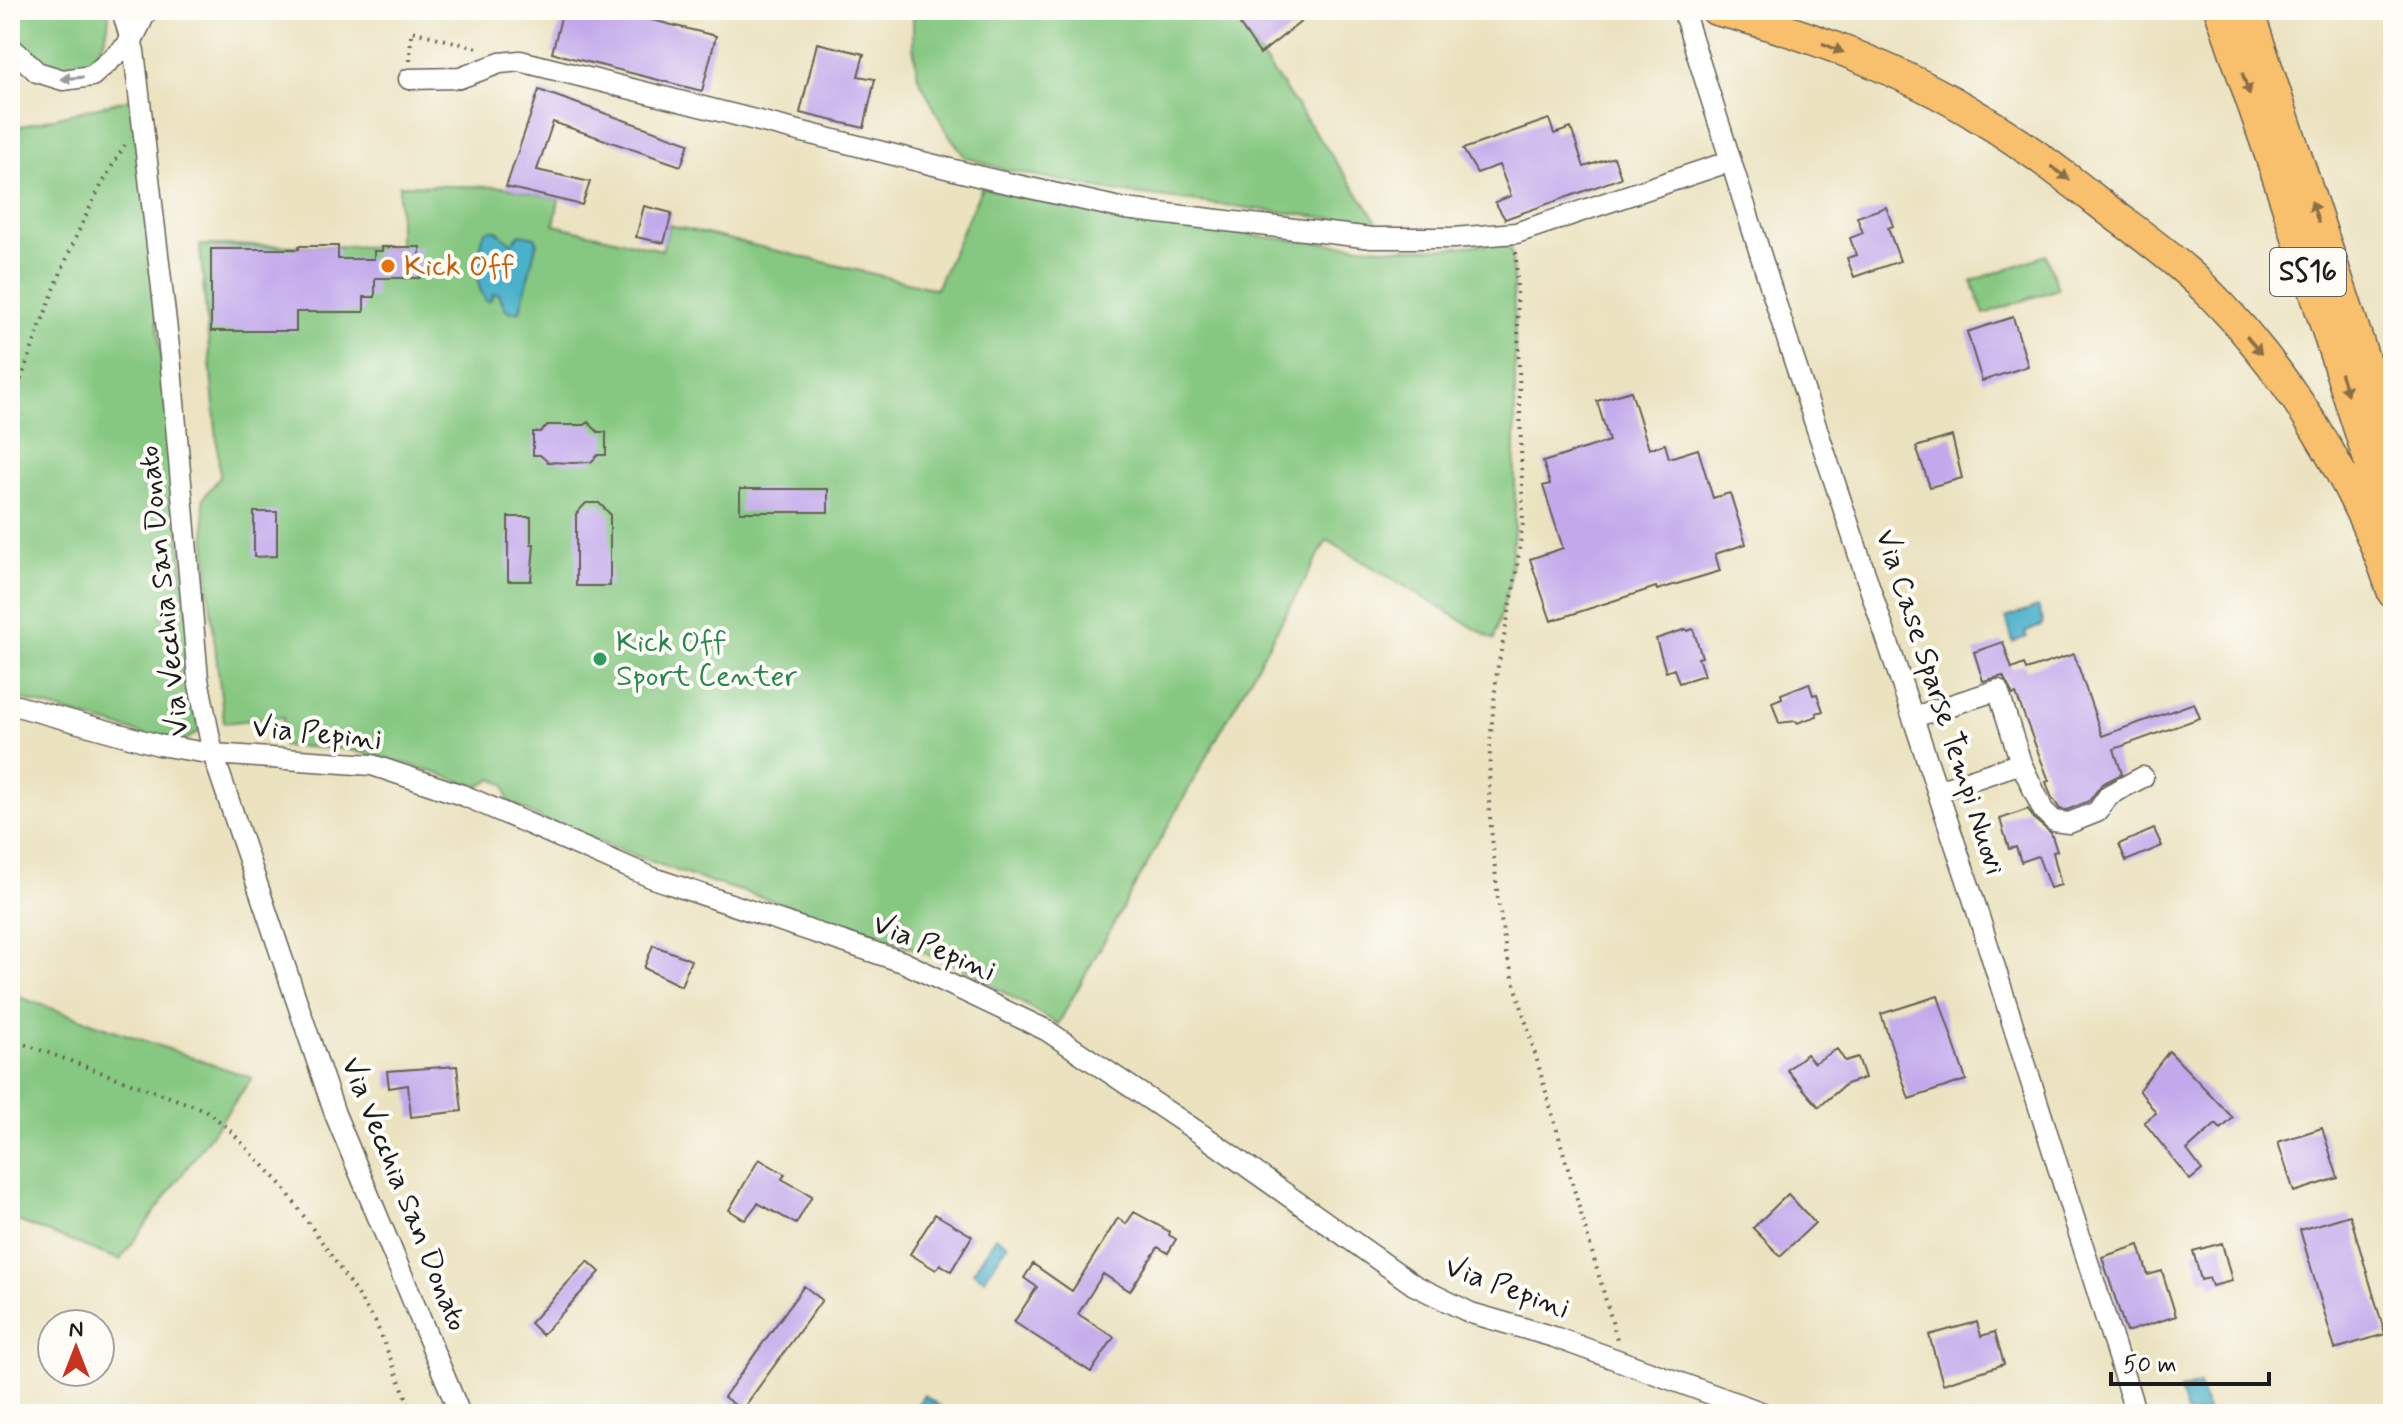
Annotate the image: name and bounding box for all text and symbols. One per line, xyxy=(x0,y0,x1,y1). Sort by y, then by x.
one-way arrow xyxy=(1821,42,1845,55)
one-way arrow xyxy=(59,72,84,85)
one-way arrow xyxy=(2240,72,2252,96)
one-way arrow xyxy=(2049,165,2071,181)
one-way arrow xyxy=(2308,200,2321,224)
place label: Kick Off xyxy=(404,247,514,286)
road number: SS16 xyxy=(2270,248,2346,296)
marker: Kick Off xyxy=(379,257,397,275)
one-way arrow xyxy=(2245,334,2262,354)
one-way arrow xyxy=(2339,372,2351,396)
street label: Via Vecchia San Donato xyxy=(129,444,199,738)
street label: Via Case Sparse Tempi Nuovi xyxy=(1866,524,2014,880)
place label: Kick Off Sport Center xyxy=(616,623,797,696)
marker: Kick Off Sport Center xyxy=(591,650,609,668)
street label: Via Pepini xyxy=(250,708,384,760)
street label: Via Pepini xyxy=(866,905,1002,991)
street label: Via Vecchia San Donato xyxy=(331,1051,477,1337)
street label: Via Pepini xyxy=(1439,1247,1575,1329)
north arrow xyxy=(36,1308,116,1388)
text: N xyxy=(69,1316,83,1344)
scale bar xyxy=(2111,1336,2269,1386)
text: 50 m xyxy=(2123,1350,2177,1381)

